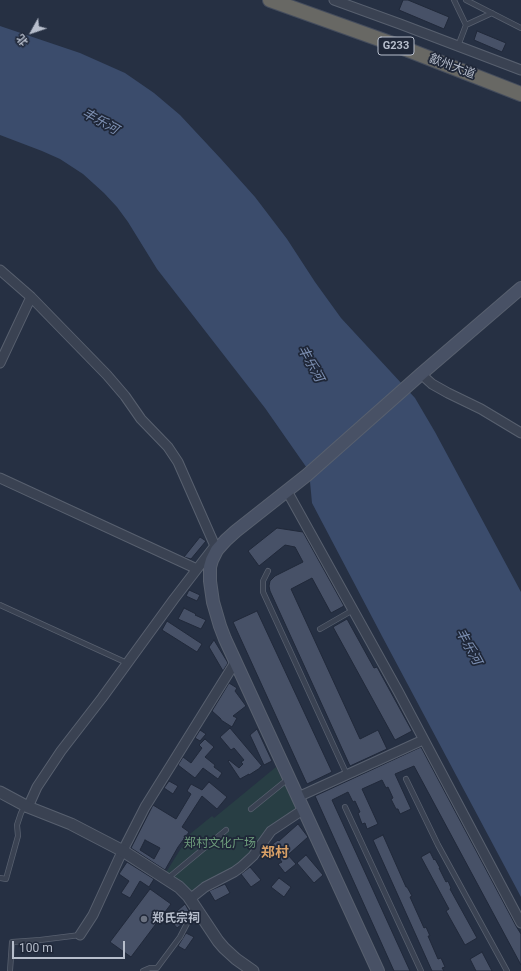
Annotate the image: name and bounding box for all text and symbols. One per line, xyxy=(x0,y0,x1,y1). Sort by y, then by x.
north arrow xyxy=(12,12,52,52)
text: 北 xyxy=(14,32,31,48)
road number: G233 xyxy=(378,37,414,55)
street label: 歙州大道 xyxy=(427,52,477,82)
water label: 丰乐河 xyxy=(79,106,121,138)
water label: 丰乐河 xyxy=(294,343,326,385)
water label: 丰乐河 xyxy=(452,626,484,668)
park label: 郑村文化广场 xyxy=(184,837,256,851)
district label: 郑村 xyxy=(261,845,289,861)
place label: 郑氏宗祠 xyxy=(152,912,200,926)
marker: 郑氏宗祠 xyxy=(139,914,149,924)
scale bar xyxy=(14,933,127,959)
text: 100 m xyxy=(19,941,53,955)

